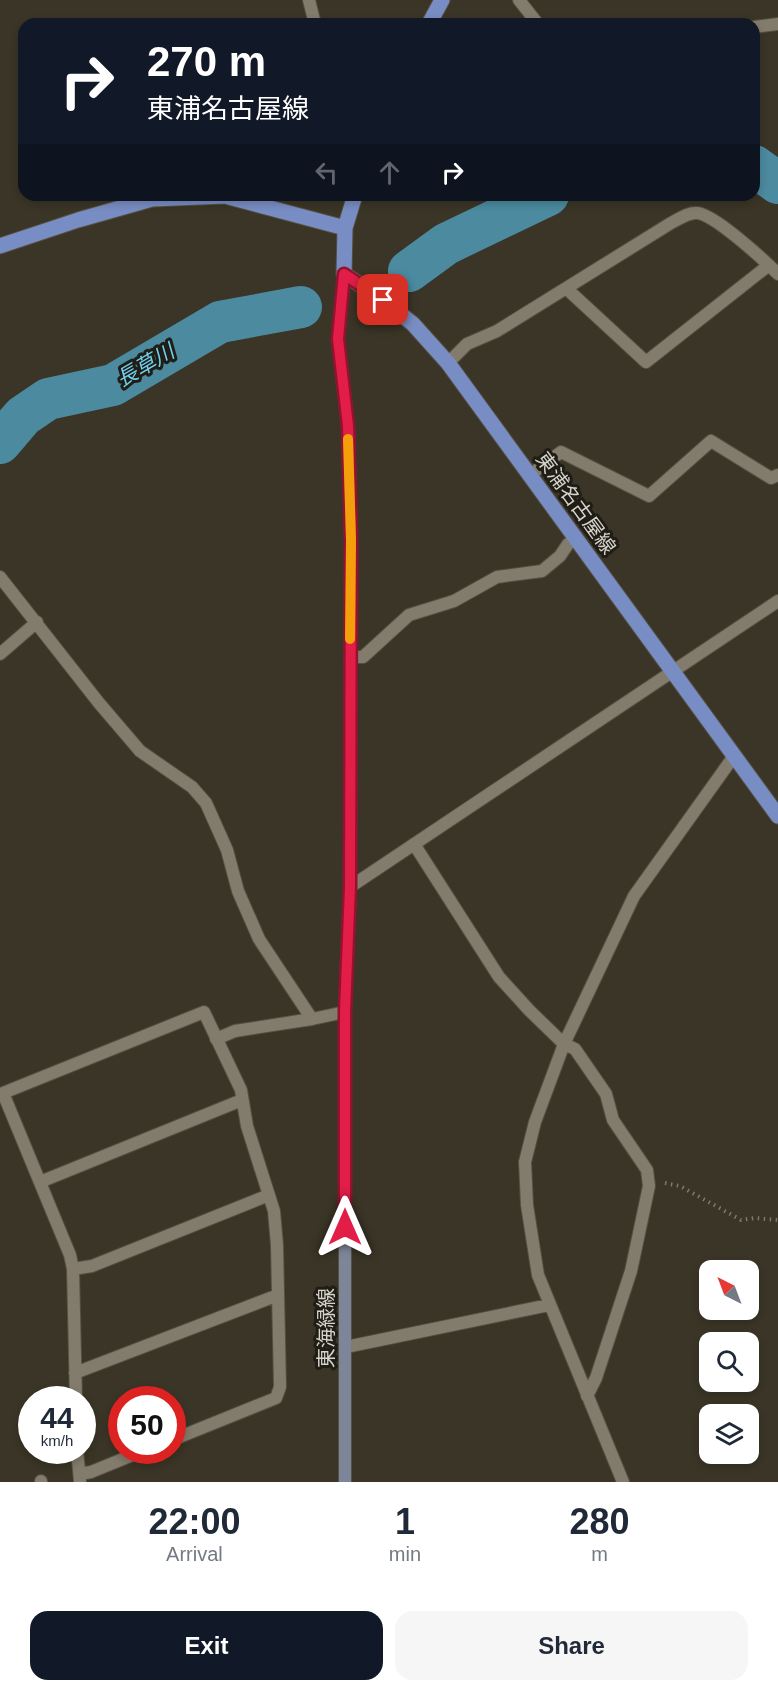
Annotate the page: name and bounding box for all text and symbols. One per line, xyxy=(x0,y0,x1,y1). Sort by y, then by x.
text: 270 m xyxy=(147,38,266,85)
icon: right xyxy=(48,42,126,120)
text: 東浦名古屋線 xyxy=(147,94,309,124)
icon: left xyxy=(310,156,343,189)
icon: ahead xyxy=(373,156,406,189)
icon: right xyxy=(436,156,469,189)
pin xyxy=(357,274,408,325)
icon: arrive xyxy=(366,283,399,316)
water label: 長草川 xyxy=(112,338,180,391)
street label: 東浦名古屋線 xyxy=(532,448,620,558)
position arrow xyxy=(313,1195,377,1259)
north arrow xyxy=(699,1260,759,1320)
map controls xyxy=(699,1260,759,1464)
street label: 東海緑線 xyxy=(315,1288,337,1368)
button: search xyxy=(699,1332,759,1392)
speed limit sign: 50 xyxy=(108,1386,186,1464)
text: 44 xyxy=(40,1401,74,1434)
button: layers xyxy=(699,1404,759,1464)
text: km/h xyxy=(41,1432,73,1449)
text: 22:00 xyxy=(148,1501,240,1542)
text: 1 xyxy=(395,1501,415,1542)
text: 280 xyxy=(569,1501,630,1542)
text: Arrival xyxy=(166,1543,223,1565)
text: min xyxy=(389,1543,421,1565)
text: m xyxy=(591,1543,608,1565)
button: Exit xyxy=(30,1611,383,1680)
button: Share xyxy=(395,1611,748,1680)

